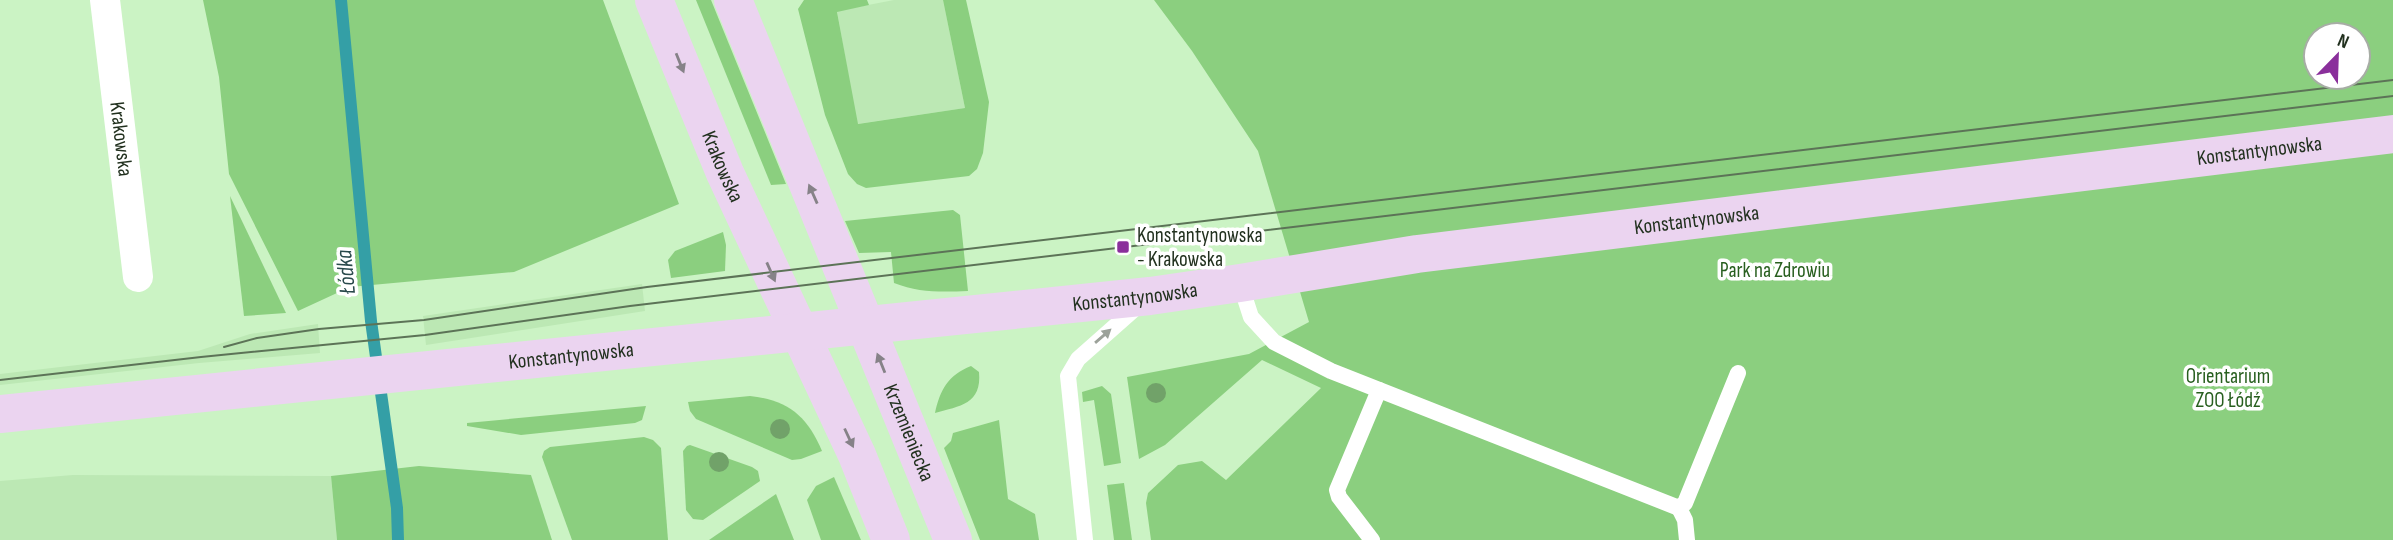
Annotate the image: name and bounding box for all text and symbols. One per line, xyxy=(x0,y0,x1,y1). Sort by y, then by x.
north arrow xyxy=(2302,21,2372,91)
text: N xyxy=(2334,29,2352,54)
one-way arrow xyxy=(675,53,686,74)
street label: Krakowska xyxy=(104,100,138,178)
street label: Krakowska xyxy=(696,127,749,206)
street label: Konstantynowska xyxy=(2196,131,2323,171)
one-way arrow xyxy=(807,183,818,204)
street label: Konstantynowska xyxy=(1633,200,1760,240)
place label: Konstantynowska - Krakowska xyxy=(1137,223,1263,272)
marker: Konstantynowska - Krakowska xyxy=(1115,239,1131,255)
water label: Łódka xyxy=(330,248,362,295)
park label: Park na Zdrowiu xyxy=(1720,258,1830,283)
one-way arrow xyxy=(766,261,777,282)
street label: Konstantynowska xyxy=(1071,277,1199,317)
one-way arrow xyxy=(1094,328,1112,344)
street label: Konstantynowska xyxy=(507,337,635,375)
one-way arrow xyxy=(876,353,887,374)
park label: Orientarium ZOO Łódź xyxy=(2186,364,2270,413)
street label: Krzemieniecka xyxy=(878,380,940,485)
one-way arrow xyxy=(843,428,854,448)

